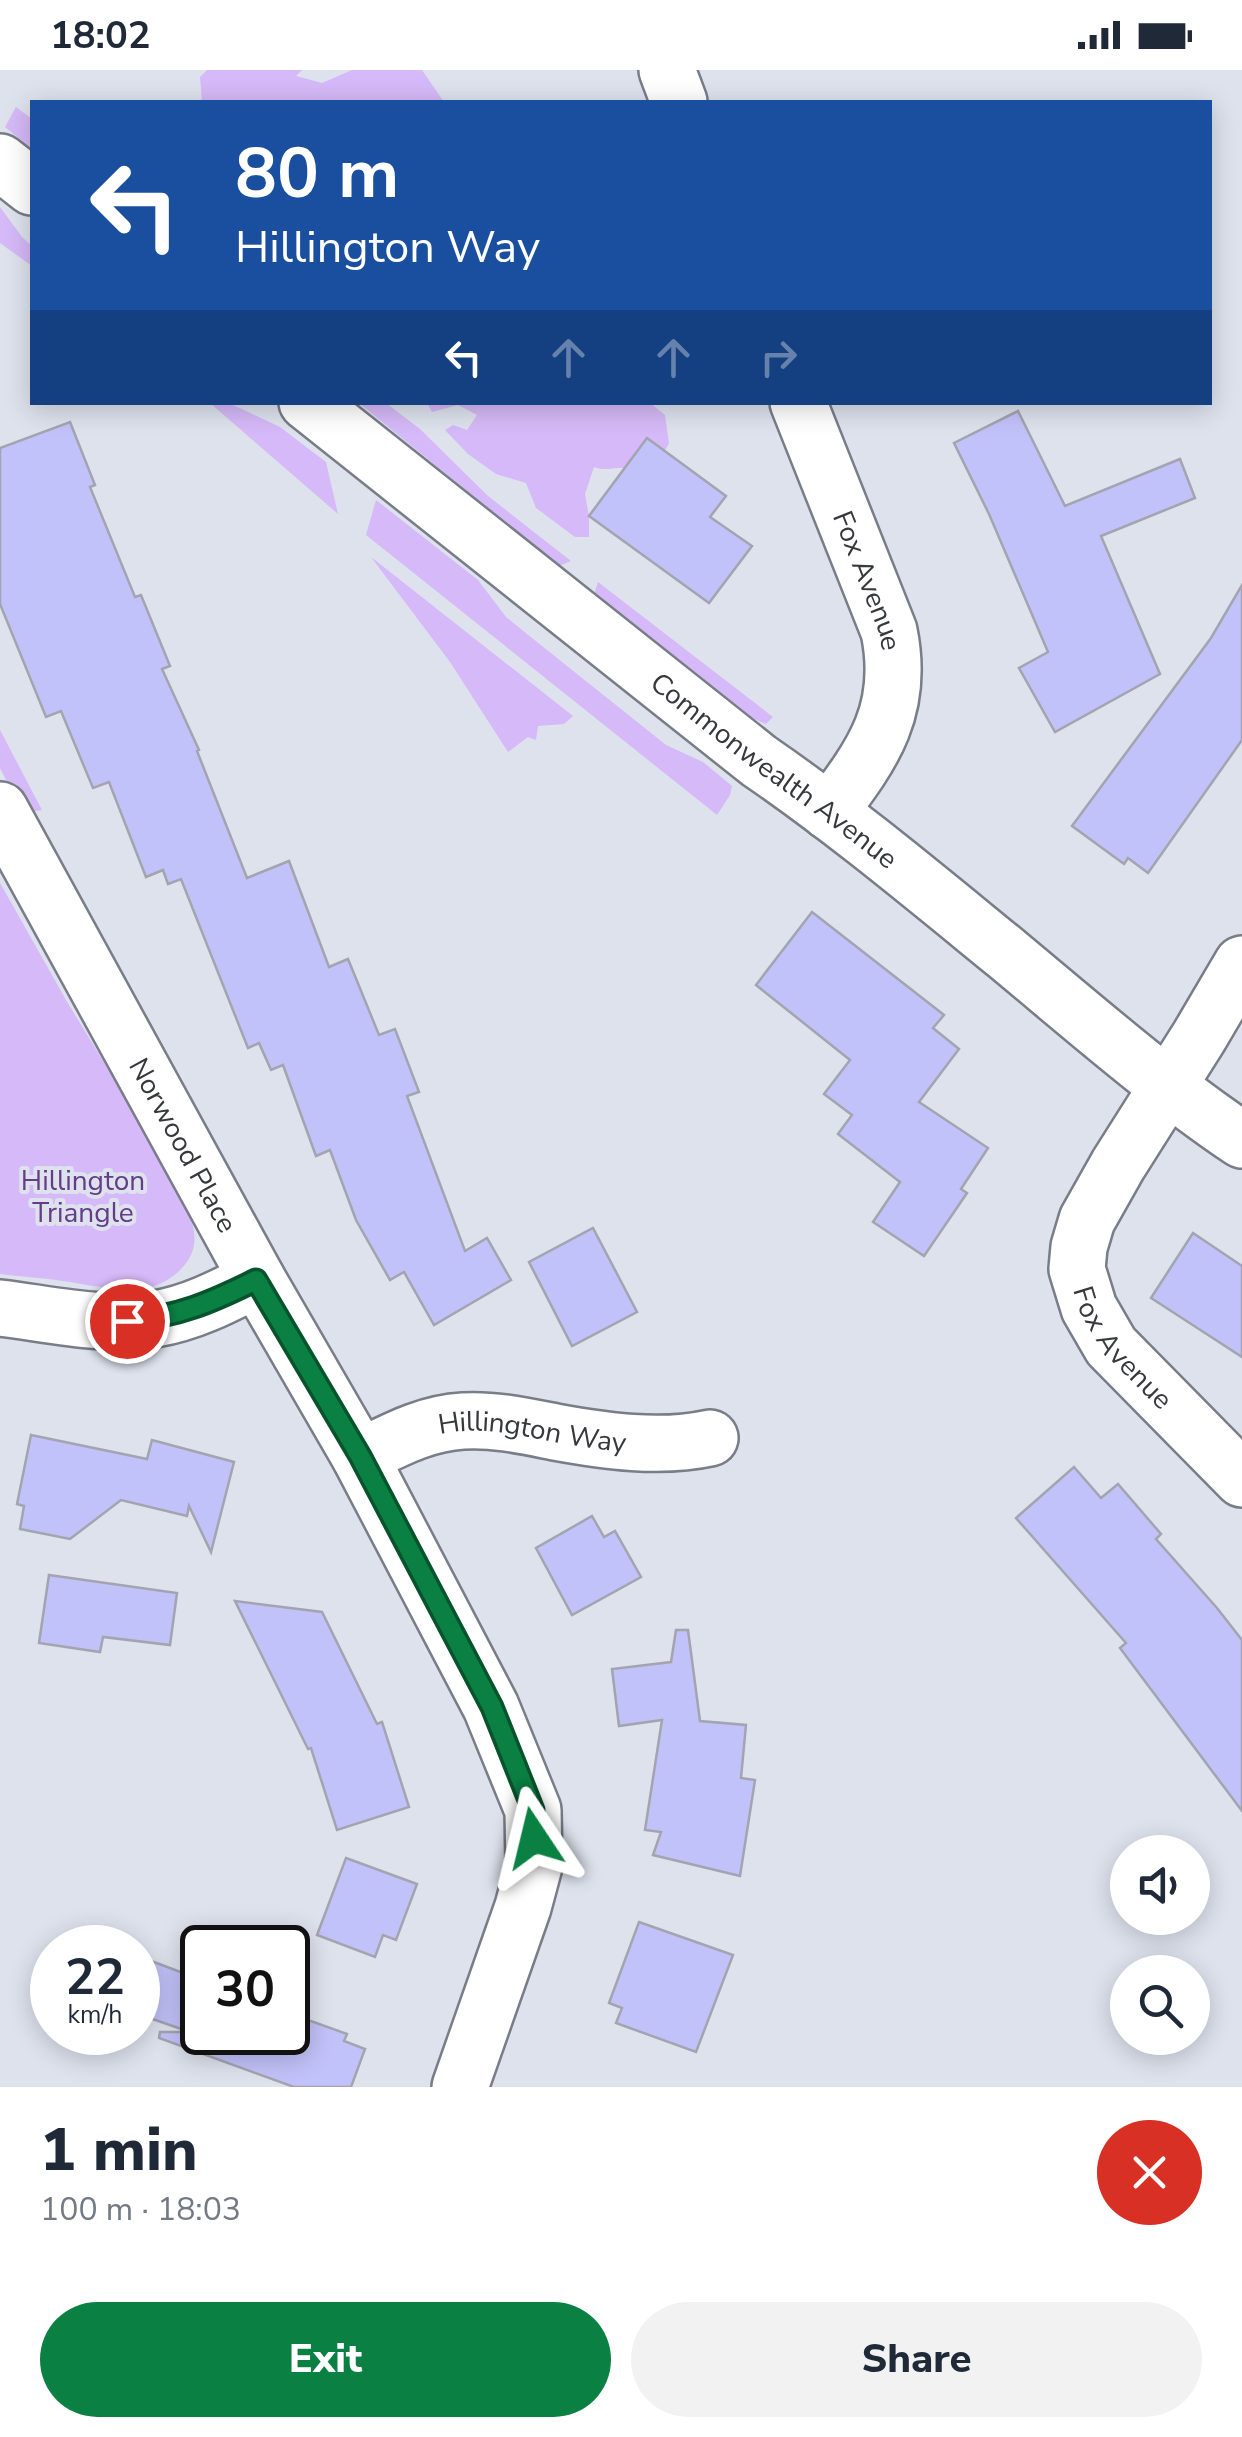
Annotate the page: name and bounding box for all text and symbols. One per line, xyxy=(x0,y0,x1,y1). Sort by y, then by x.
text: 18:02 xyxy=(50,10,151,61)
text: 80 m xyxy=(235,126,399,222)
icon: left xyxy=(70,140,200,270)
text: Hillington Way xyxy=(235,217,540,278)
icon: left xyxy=(436,330,491,385)
icon: ahead xyxy=(541,330,596,385)
icon: ahead xyxy=(646,330,701,385)
icon: right xyxy=(751,330,806,385)
street label: Fox Avenue xyxy=(823,505,910,653)
street label: Commonwealth Avenue xyxy=(642,664,905,878)
street label: Norwood Place xyxy=(119,1051,246,1240)
park label: Hillington Triangle xyxy=(21,1162,145,1232)
pin xyxy=(85,1279,170,1364)
street label: Fox Avenue xyxy=(1063,1282,1181,1418)
icon: arrive xyxy=(100,1294,155,1349)
street label: Hillington Way xyxy=(436,1403,629,1462)
position arrow xyxy=(482,1786,586,1890)
map controls xyxy=(1110,1835,1210,2055)
button: sound xyxy=(1110,1835,1210,1935)
speed limit sign: 30 xyxy=(180,1925,310,2055)
text: 22 xyxy=(65,1943,125,2012)
button: search xyxy=(1110,1955,1210,2055)
text: km/h xyxy=(67,1998,123,2032)
text: 1 min xyxy=(40,2109,198,2191)
button: close xyxy=(1097,2120,1202,2225)
text: 100 m · 18:03 xyxy=(40,2188,241,2231)
button: Exit xyxy=(40,2302,611,2417)
button: Share xyxy=(631,2302,1202,2417)

